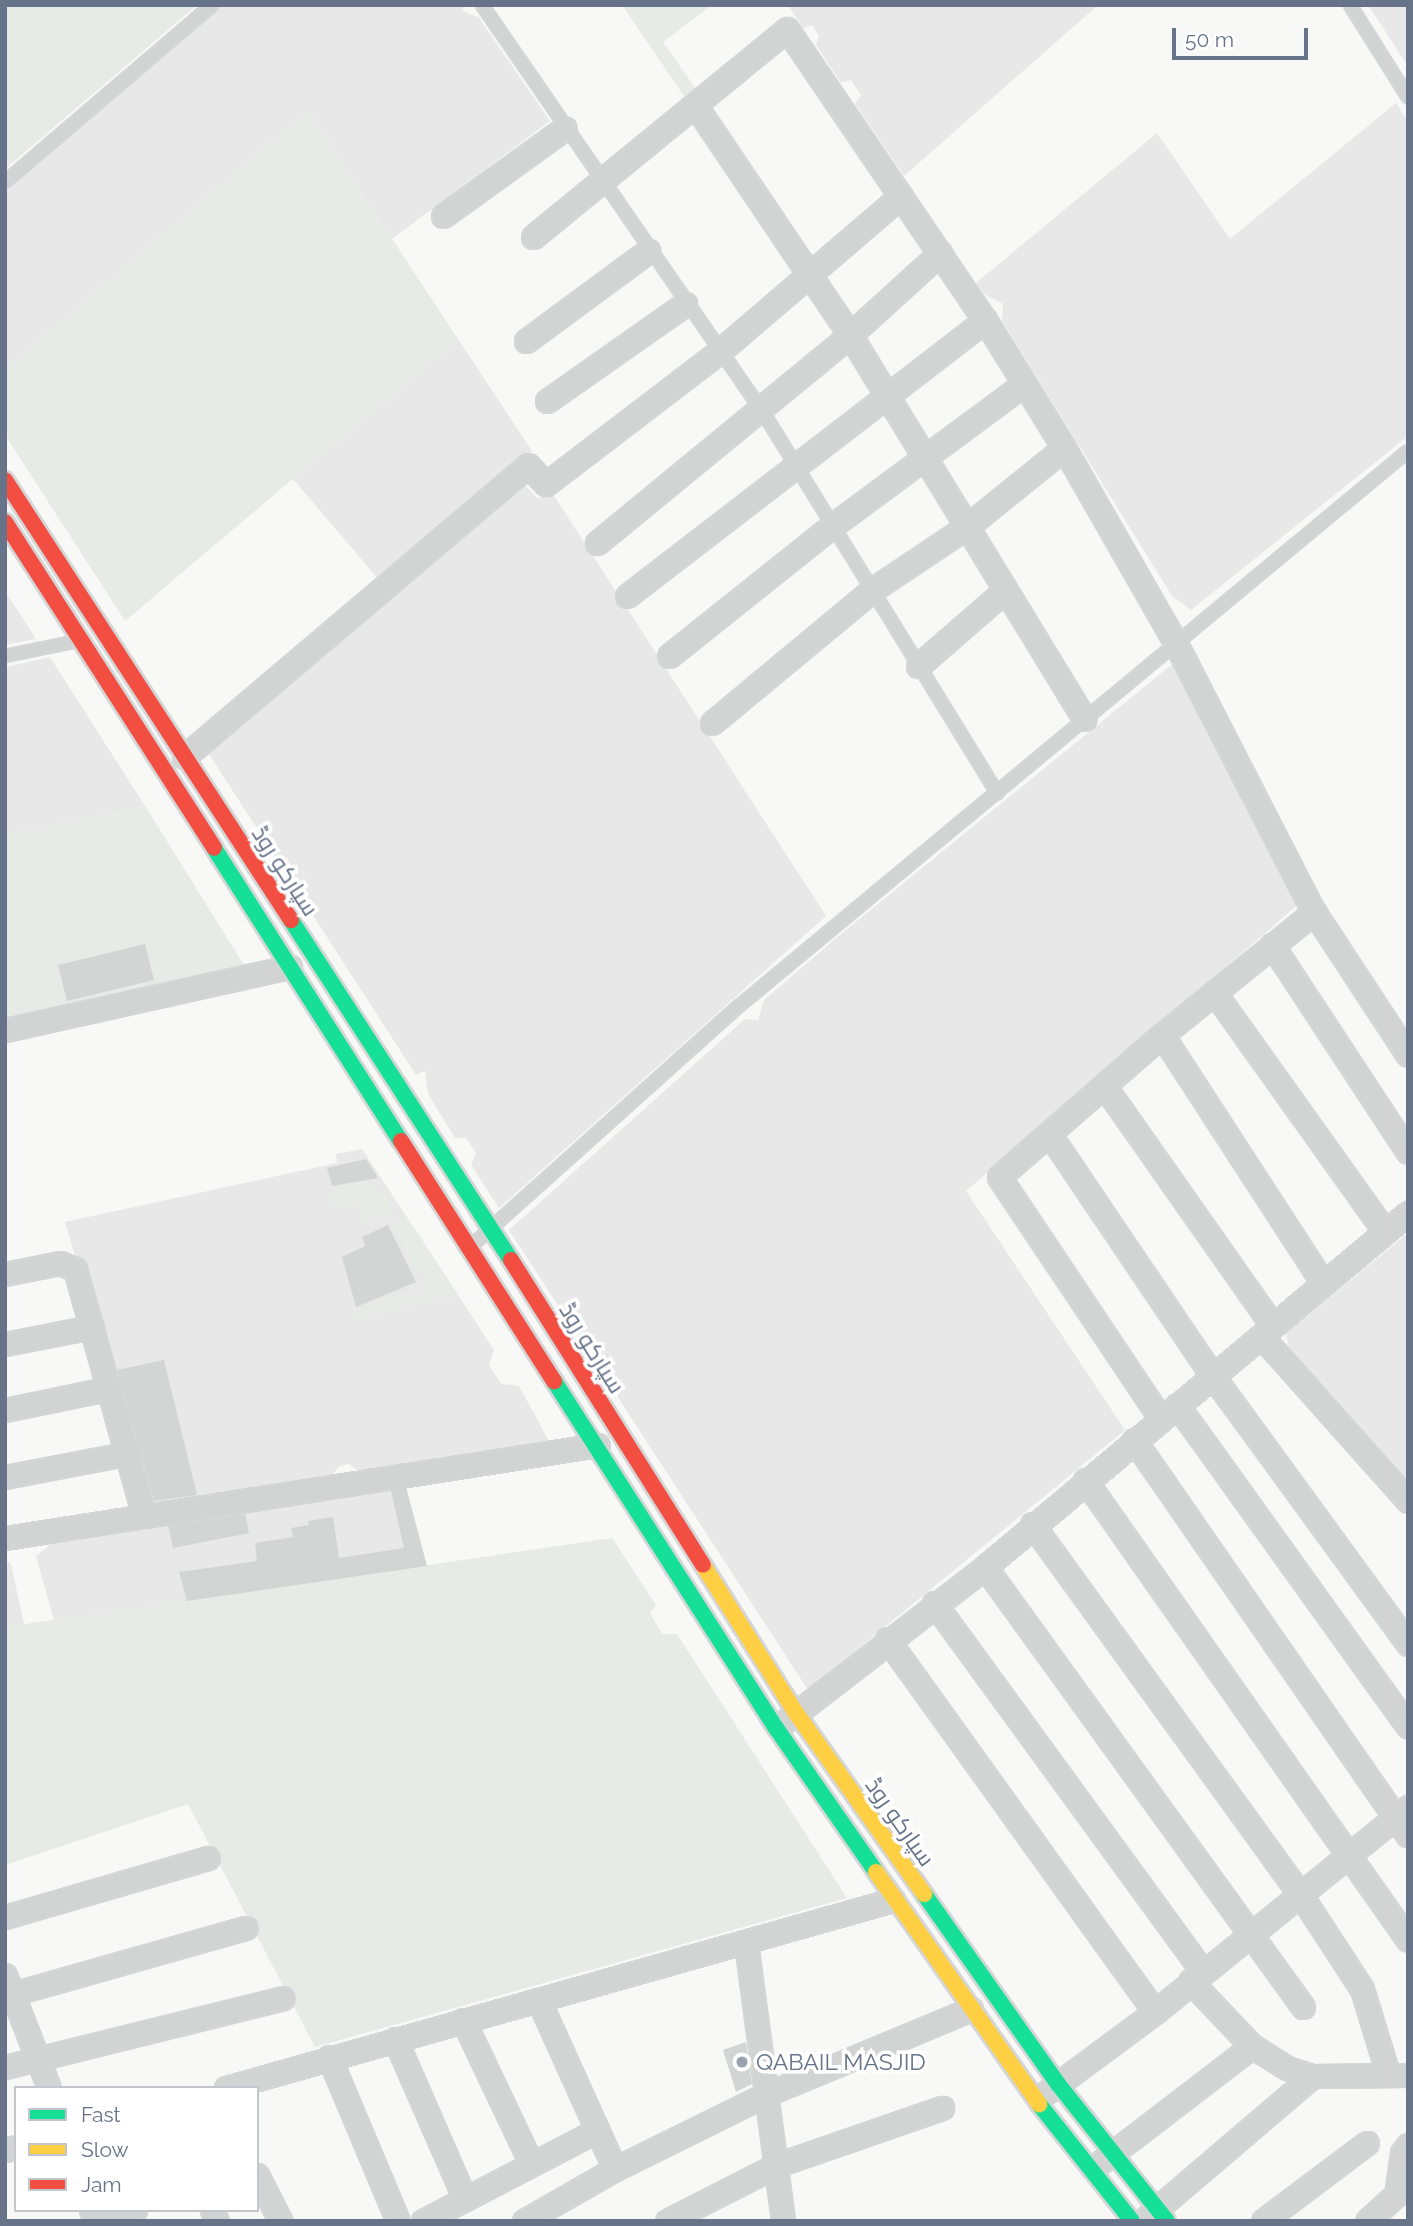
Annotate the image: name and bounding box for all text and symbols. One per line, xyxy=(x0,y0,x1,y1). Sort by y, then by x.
scale bar xyxy=(1175,14,1312,58)
text: 50 m xyxy=(1185,27,1234,52)
street label: سپارکو روڈ xyxy=(246,821,324,921)
street label: سپارکو روڈ xyxy=(553,1298,631,1398)
street label: سپارکو روڈ xyxy=(859,1772,941,1872)
place label: QABAIL MASJID xyxy=(756,2048,926,2076)
marker: QABAIL MASJID xyxy=(734,2054,750,2070)
legend xyxy=(14,2086,259,2212)
text: Fast xyxy=(81,2102,121,2127)
text: Slow xyxy=(81,2137,129,2162)
text: Jam xyxy=(81,2172,122,2197)

